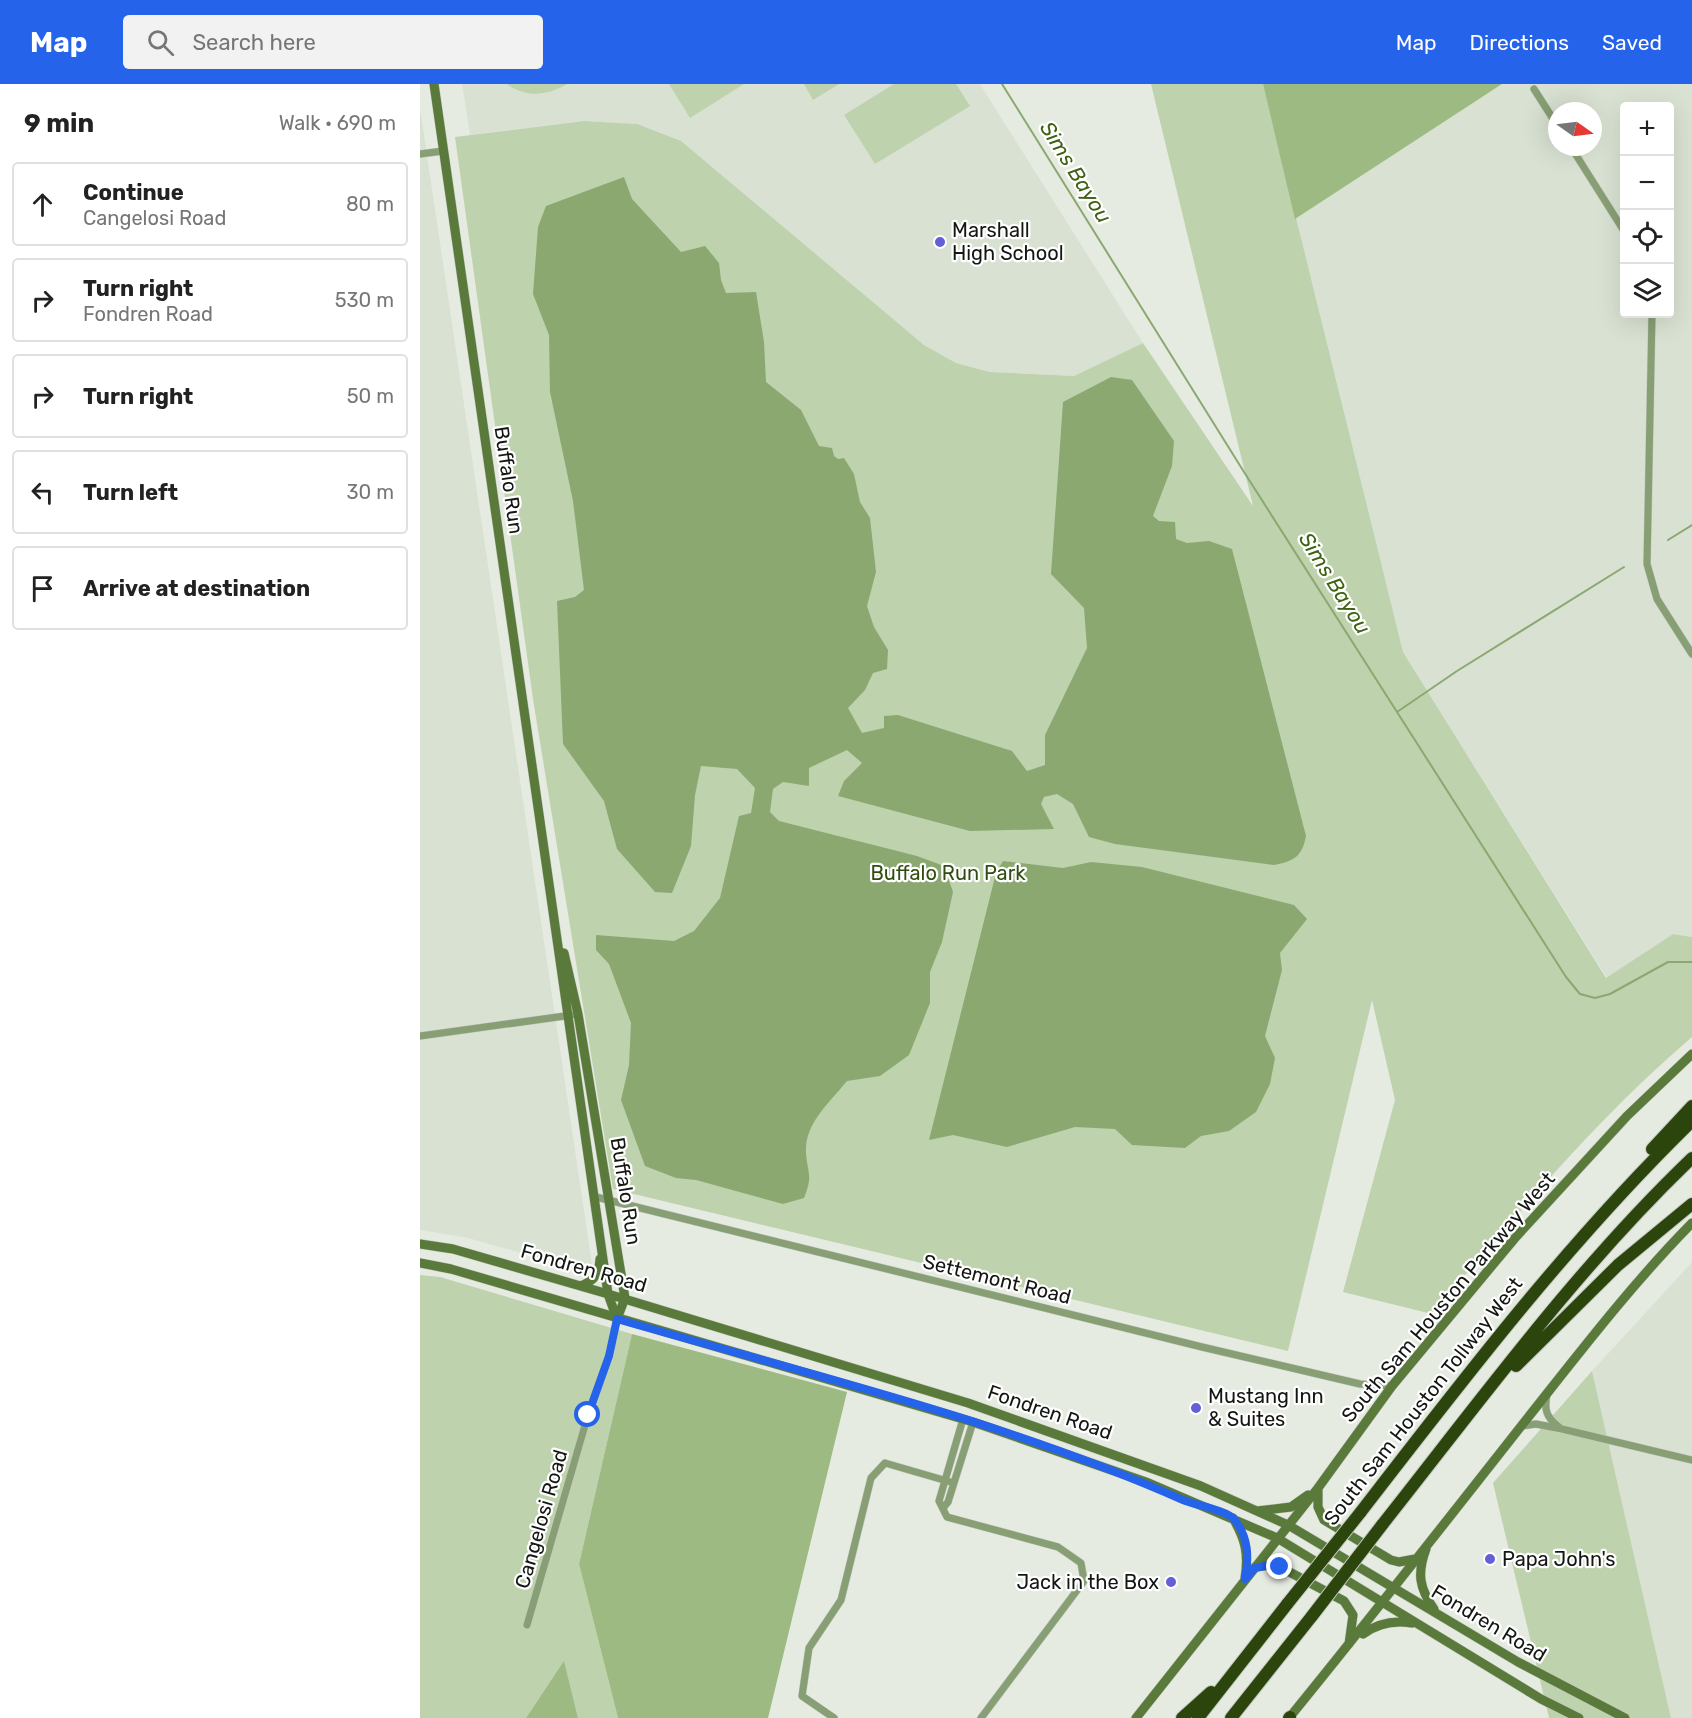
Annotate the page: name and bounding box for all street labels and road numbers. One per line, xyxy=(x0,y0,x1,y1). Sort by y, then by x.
street label: Buffalo Run xyxy=(490,425,528,535)
street label: Buffalo Run xyxy=(606,1135,646,1247)
street label: South Sam Houston Parkway West xyxy=(1336,1167,1560,1427)
street label: Fondren Road xyxy=(518,1239,650,1297)
street label: Settemont Road xyxy=(920,1249,1074,1309)
street label: South Sam Houston Tollway West xyxy=(1319,1272,1527,1530)
street label: Fondren Road xyxy=(985,1379,1115,1445)
street label: Cangelosi Road xyxy=(510,1447,572,1591)
street label: Fondren Road xyxy=(1427,1579,1551,1667)

